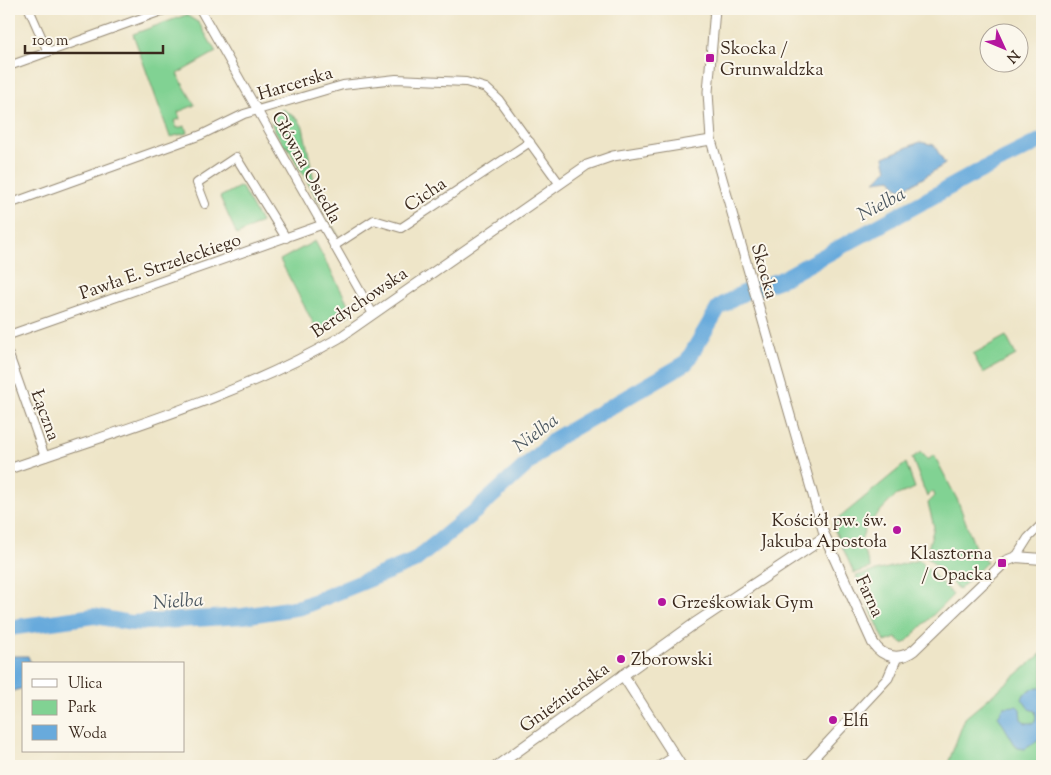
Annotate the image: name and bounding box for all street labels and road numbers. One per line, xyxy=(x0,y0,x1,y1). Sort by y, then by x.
street label: Harcerska xyxy=(255,61,336,109)
street label: Główna Osiedla xyxy=(264,107,347,229)
street label: Cicha xyxy=(400,172,453,219)
street label: Pawła E. Strzeleckiego xyxy=(76,228,245,308)
street label: Skocka xyxy=(743,241,783,302)
street label: Berdychowska xyxy=(307,262,414,346)
street label: Łączna xyxy=(23,386,65,445)
street label: Farna xyxy=(847,572,889,622)
street label: Gnieźnieńska xyxy=(515,657,615,740)

